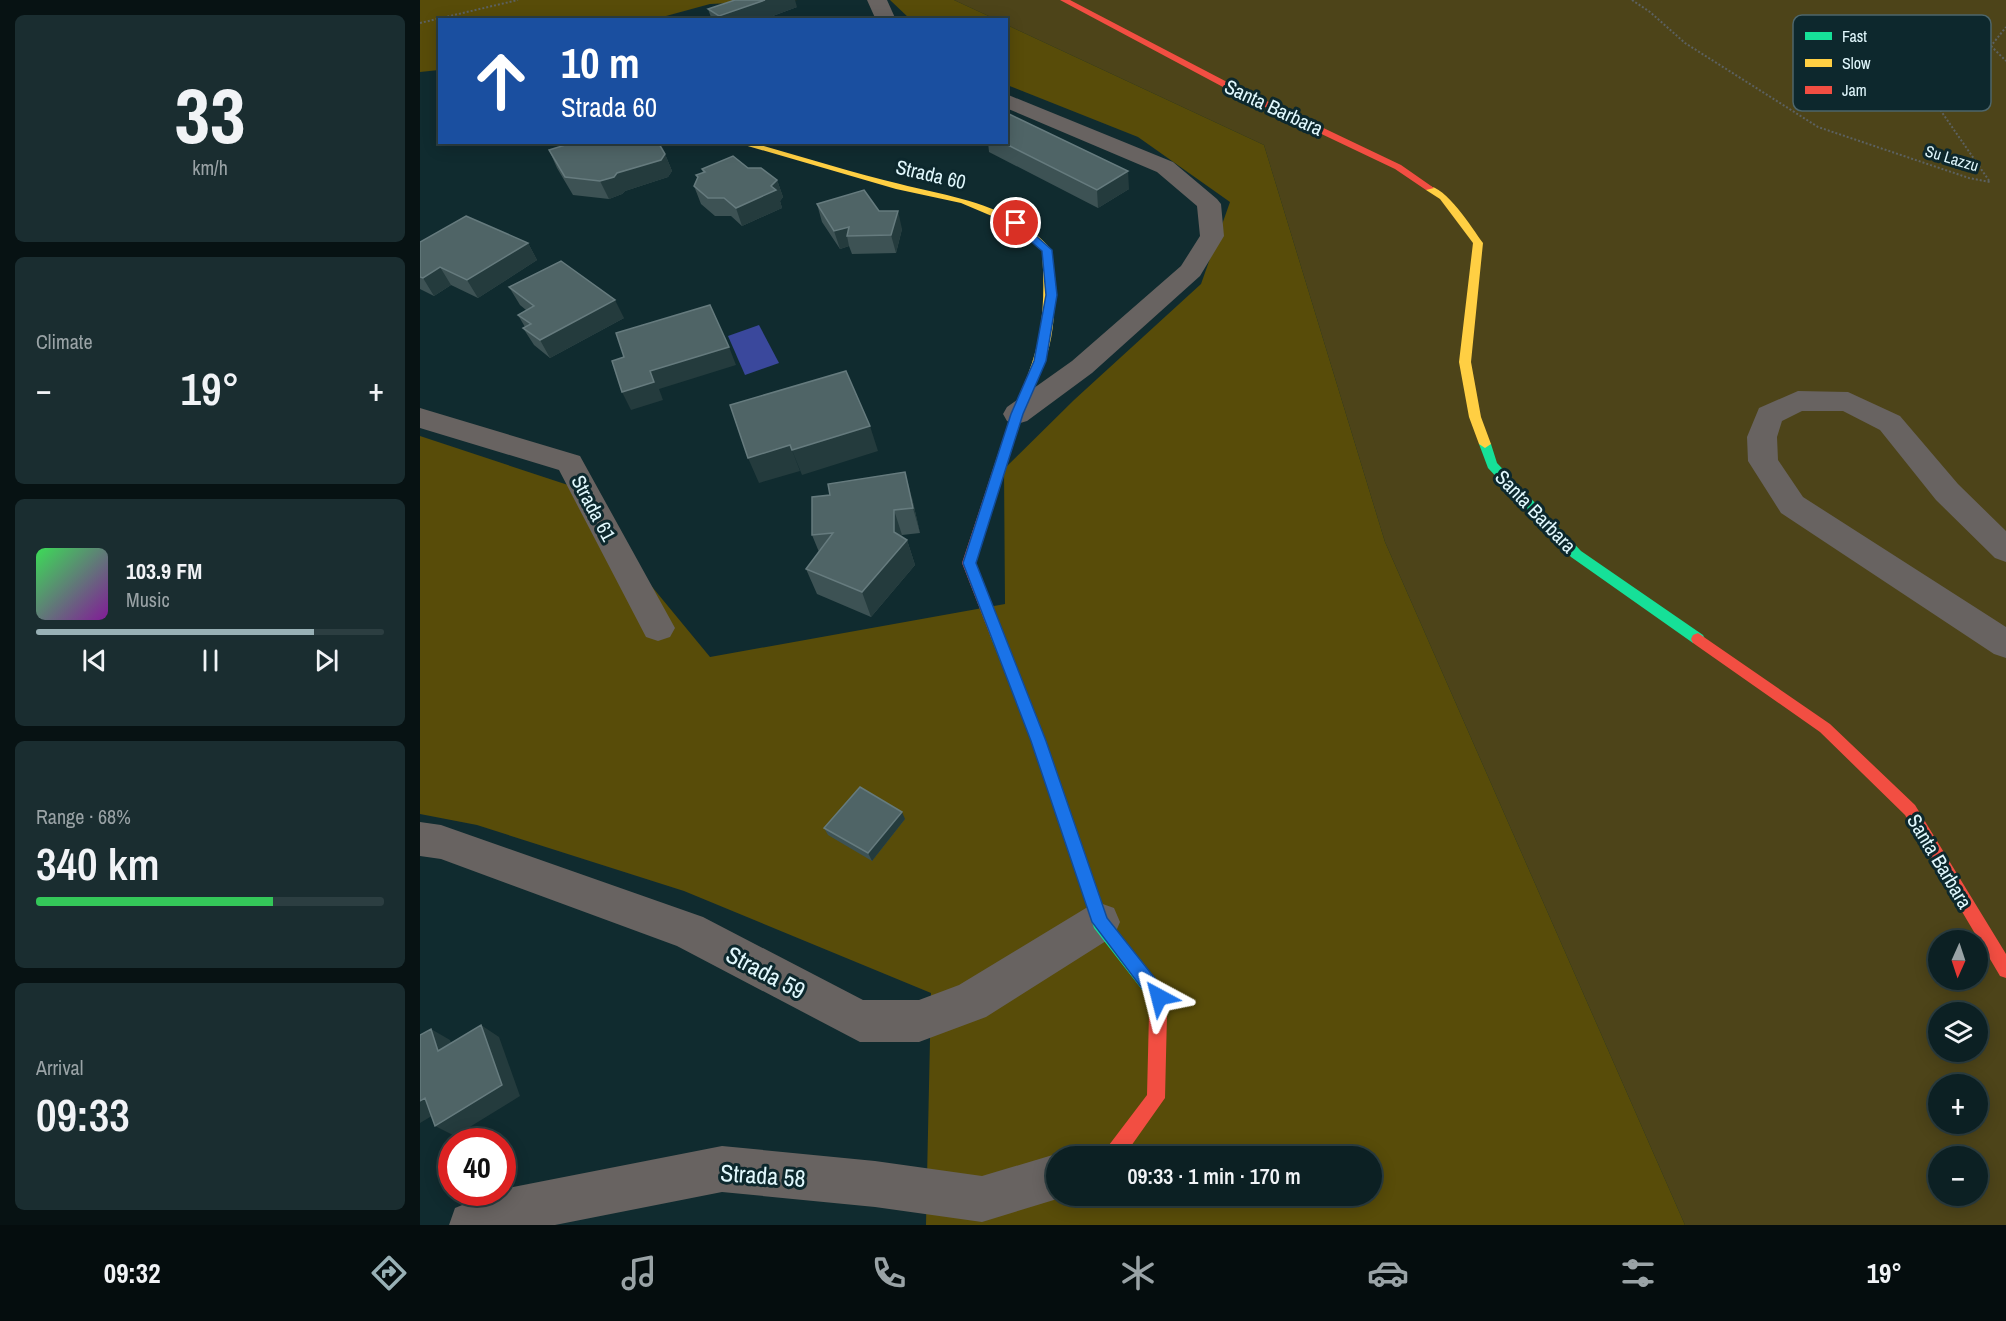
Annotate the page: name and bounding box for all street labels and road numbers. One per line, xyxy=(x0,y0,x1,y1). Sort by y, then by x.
street label: Santa Barbara xyxy=(1220,72,1328,142)
street label: Su Lazzu xyxy=(1923,139,1981,177)
street label: Strada 60 xyxy=(893,153,969,195)
street label: Santa Barbara xyxy=(1490,464,1582,558)
street label: Strada 61 xyxy=(565,470,623,546)
street label: Santa Barbara xyxy=(1901,809,1979,913)
street label: Strada 59 xyxy=(721,938,811,1006)
street label: Strada 58 xyxy=(719,1156,807,1194)

